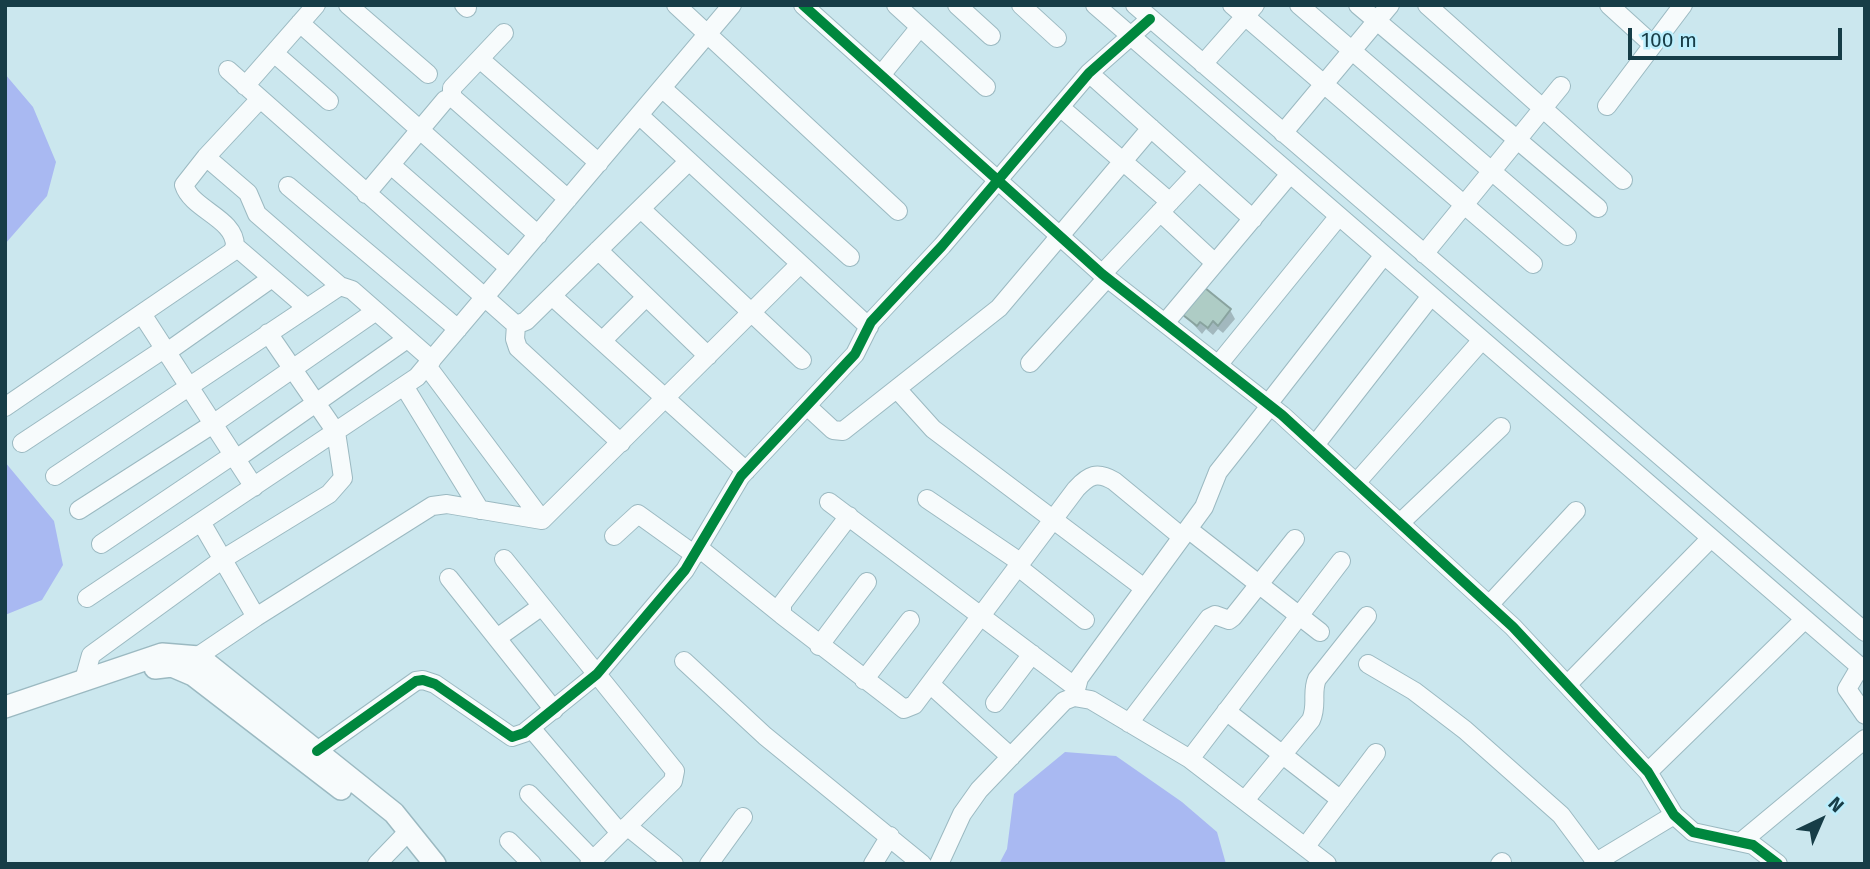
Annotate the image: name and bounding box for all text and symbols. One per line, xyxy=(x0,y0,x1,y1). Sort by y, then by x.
scale bar xyxy=(1632,14,1846,58)
text: 100 m xyxy=(1641,27,1697,53)
north arrow xyxy=(1786,785,1856,855)
text: N xyxy=(1823,792,1848,817)

